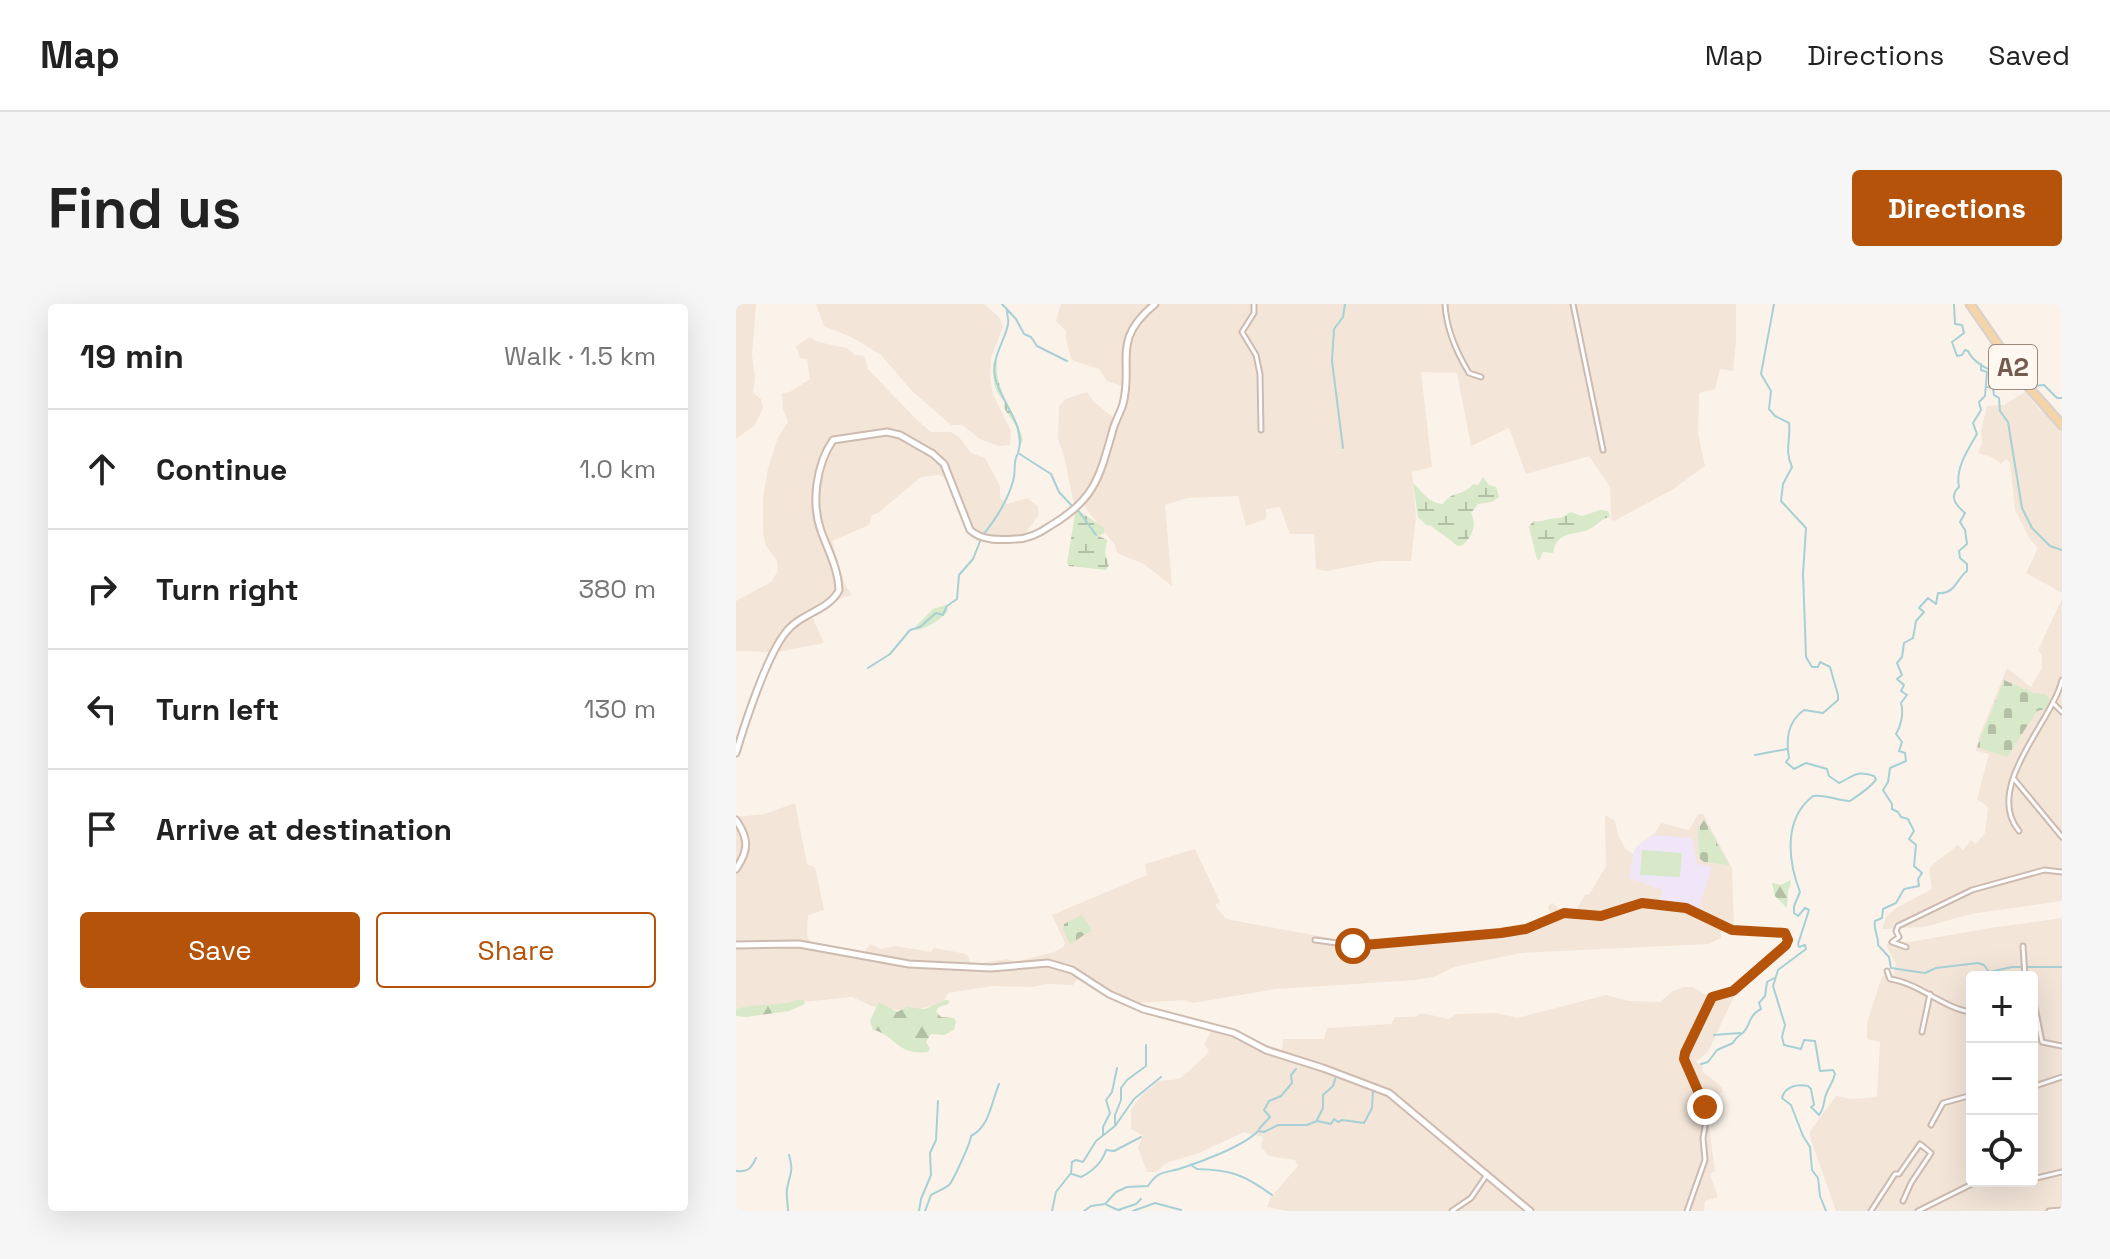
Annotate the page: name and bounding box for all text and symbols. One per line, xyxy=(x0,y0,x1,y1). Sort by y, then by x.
text: Map xyxy=(40,31,120,79)
text: Map xyxy=(1705,37,1763,73)
text: Directions xyxy=(1807,37,1944,73)
text: Saved xyxy=(1988,37,2070,73)
button: Directions xyxy=(1852,170,2062,246)
text: Find us xyxy=(48,173,241,244)
text: 19 min xyxy=(80,335,184,378)
text: Walk · 1.5 km xyxy=(504,339,656,373)
road number: A2 xyxy=(1989,345,2037,389)
icon: ahead xyxy=(80,447,124,491)
text: Continue xyxy=(156,450,287,489)
text: 1.0 km xyxy=(579,452,656,486)
icon: right xyxy=(80,567,124,611)
text: Turn right xyxy=(156,570,299,609)
text: 380 m xyxy=(578,572,656,606)
icon: left xyxy=(80,687,124,731)
text: Turn left xyxy=(156,690,279,729)
text: 130 m xyxy=(584,692,656,726)
icon: arrive xyxy=(80,807,124,851)
text: Arrive at destination xyxy=(156,810,452,849)
button: Save xyxy=(80,912,360,988)
button: Share xyxy=(376,912,656,988)
route start xyxy=(1335,928,1371,964)
map controls xyxy=(1966,971,2038,1187)
button: + xyxy=(1966,971,2038,1043)
button: − xyxy=(1966,1043,2038,1115)
route end xyxy=(1687,1089,1723,1125)
button: locate xyxy=(1966,1115,2038,1187)

